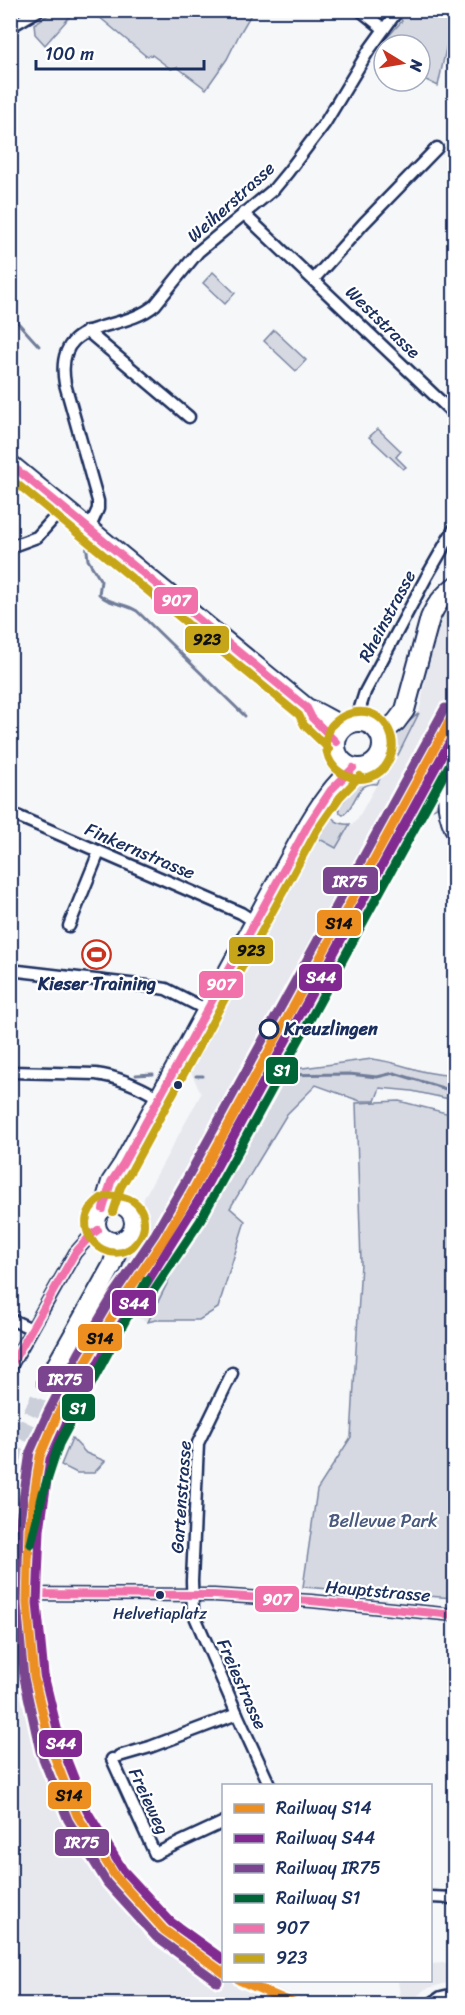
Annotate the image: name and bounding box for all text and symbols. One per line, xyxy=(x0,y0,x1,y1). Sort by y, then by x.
scale bar xyxy=(36,33,204,71)
north arrow xyxy=(372,33,432,93)
text: 100 m xyxy=(45,38,94,70)
text: N xyxy=(401,57,432,75)
street label: Weiherstrasse xyxy=(179,153,283,251)
street label: Weststrasse xyxy=(338,277,429,367)
street label: Rheinstrasse xyxy=(349,564,425,668)
line badge: 907 xyxy=(153,586,199,615)
text: 907 xyxy=(161,586,192,615)
line badge: 923 xyxy=(184,625,230,654)
text: 923 xyxy=(193,625,221,654)
street label: Finkernstrasse xyxy=(80,813,200,889)
line badge: IR75 xyxy=(322,866,379,895)
text: IR75 xyxy=(332,867,368,896)
line badge: S14 xyxy=(316,909,362,937)
text: S14 xyxy=(325,909,352,938)
line badge: 923 xyxy=(228,936,274,965)
text: 923 xyxy=(237,936,265,965)
sports icon: Kieser Training xyxy=(81,939,113,971)
line badge: S44 xyxy=(298,963,343,992)
text: S44 xyxy=(305,963,336,992)
place label: Kieser Training xyxy=(37,968,156,1000)
line badge: 907 xyxy=(198,970,244,999)
text: 907 xyxy=(206,970,237,999)
place label: Kreuzlingen xyxy=(283,1013,378,1045)
marker: Kreuzlingen xyxy=(259,1019,279,1039)
line badge: S1 xyxy=(265,1056,299,1085)
text: S1 xyxy=(273,1056,291,1085)
unlabelled marker xyxy=(172,1079,184,1091)
line badge: S44 xyxy=(111,1289,157,1317)
text: S44 xyxy=(118,1289,149,1318)
line badge: S14 xyxy=(77,1323,123,1352)
text: S14 xyxy=(86,1324,113,1353)
line badge: IR75 xyxy=(37,1365,94,1393)
text: IR75 xyxy=(47,1365,83,1394)
line badge: S1 xyxy=(61,1393,96,1422)
text: S1 xyxy=(69,1394,87,1423)
street label: Gartenstrasse xyxy=(161,1440,201,1554)
park label: Bellevue Park xyxy=(329,1505,438,1537)
street label: Hauptstrasse xyxy=(324,1570,432,1612)
line badge: 907 xyxy=(254,1585,300,1613)
text: 907 xyxy=(262,1585,293,1614)
marker: Helvetiaplatz xyxy=(154,1589,166,1601)
place label: Helvetiaplatz xyxy=(113,1599,207,1628)
street label: Freiestrasse xyxy=(208,1633,276,1735)
line badge: S44 xyxy=(38,1729,83,1758)
text: S44 xyxy=(45,1729,76,1758)
street label: Freieweg xyxy=(120,1762,178,1840)
line badge: S14 xyxy=(47,1781,92,1810)
text: S14 xyxy=(55,1781,82,1810)
legend xyxy=(222,1784,432,1982)
text: Railway S14 xyxy=(276,1792,372,1824)
text: Railway S44 xyxy=(276,1822,375,1854)
line badge: IR75 xyxy=(54,1828,110,1857)
text: IR75 xyxy=(64,1828,100,1857)
text: Railway IR75 xyxy=(276,1852,381,1884)
text: Railway S1 xyxy=(276,1882,361,1914)
text: 907 xyxy=(276,1912,310,1944)
text: 923 xyxy=(276,1942,307,1974)

